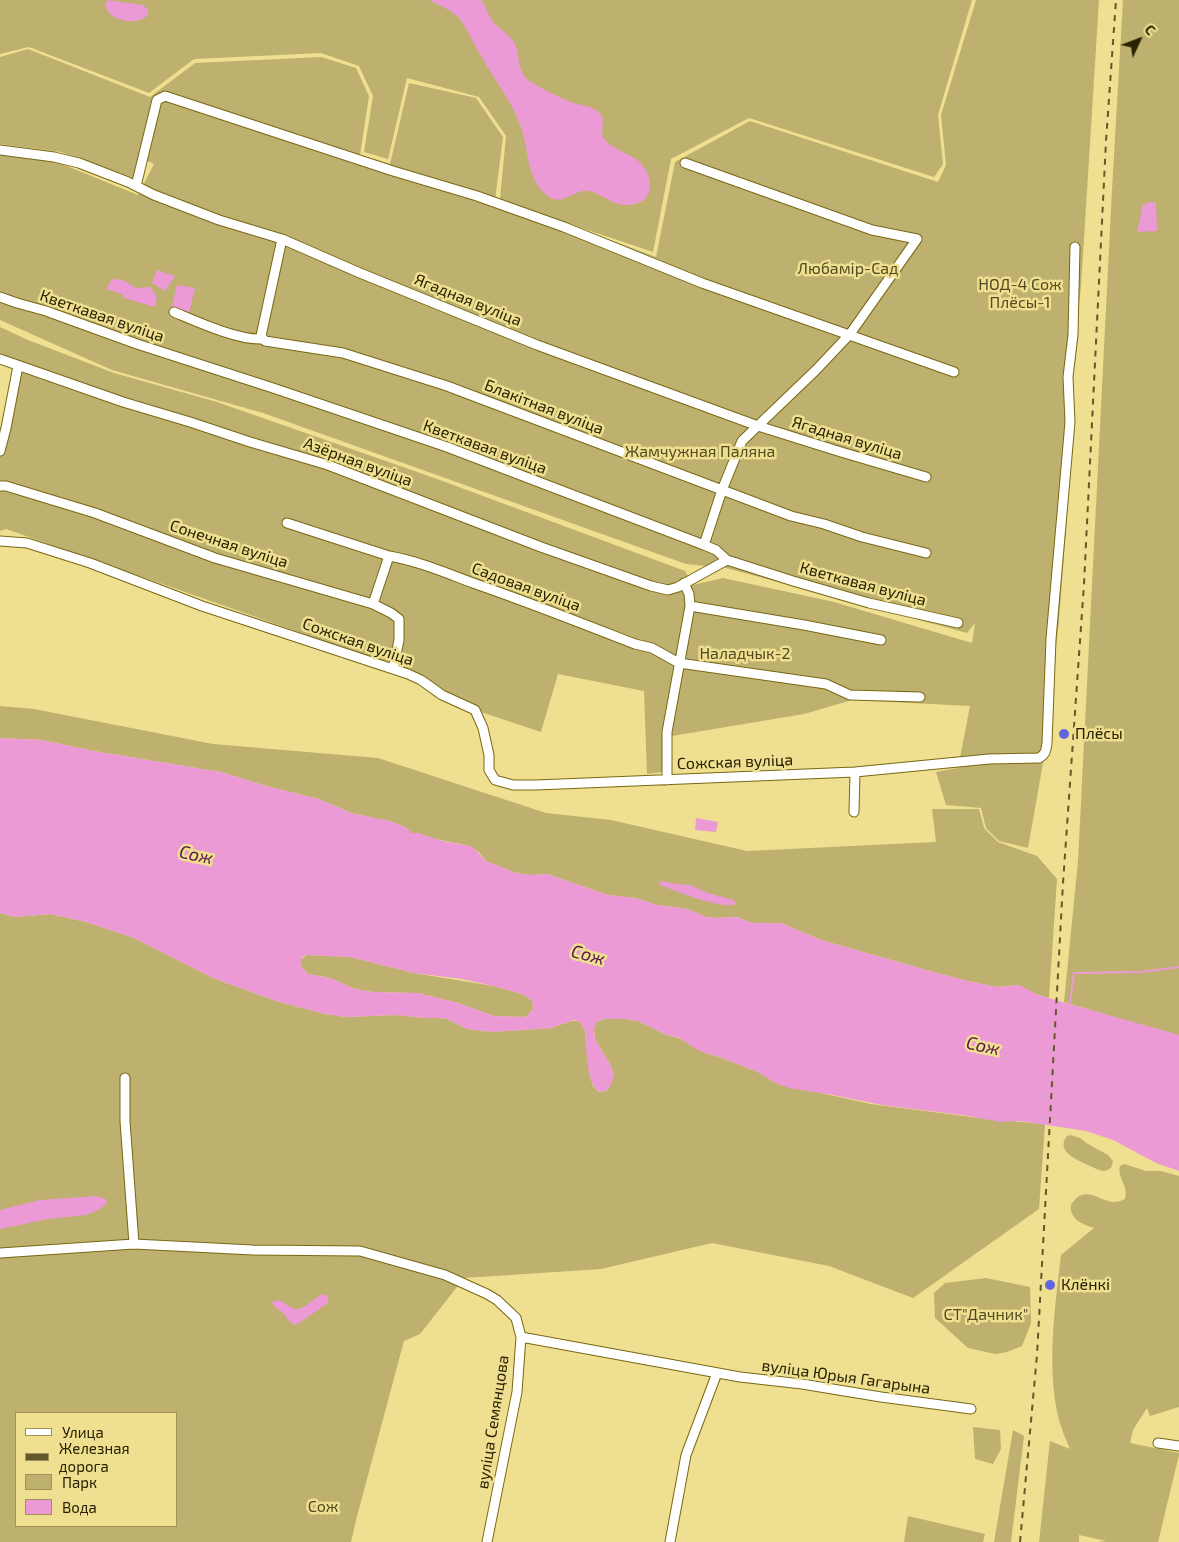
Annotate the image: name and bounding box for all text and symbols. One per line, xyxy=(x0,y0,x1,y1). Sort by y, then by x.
north arrow xyxy=(1114,15,1164,65)
text: С xyxy=(1141,21,1159,38)
park label: Любамір-Сад xyxy=(798,259,898,279)
street label: Ягадная вуліца xyxy=(412,270,524,330)
park label: НОД-4 Сож Плёсы-1 xyxy=(978,275,1062,313)
street label: Кветкавая вуліца xyxy=(37,286,167,346)
street label: Блакітная вуліца xyxy=(482,375,606,439)
street label: Ягадная вуліца xyxy=(790,412,904,464)
street label: Кветкавая вуліца xyxy=(421,416,549,478)
street label: Азёрная вуліца xyxy=(301,433,415,491)
park label: Жамчужная Паляна xyxy=(625,442,775,462)
street label: Сонечная вуліца xyxy=(168,516,290,572)
street label: Садовая вуліца xyxy=(469,558,583,616)
street label: Кветкавая вуліца xyxy=(798,558,928,610)
street label: Сожская вуліца xyxy=(300,614,416,670)
park label: Наладчык-2 xyxy=(699,644,791,664)
place label: Плёсы xyxy=(1075,724,1123,744)
marker: Плёсы xyxy=(1057,727,1071,741)
street label: Сожская вуліца xyxy=(677,750,793,774)
water label: Сож xyxy=(177,841,215,869)
water label: Сож xyxy=(569,940,607,970)
water label: Сож xyxy=(964,1032,1002,1060)
place label: Клёнкі xyxy=(1061,1275,1110,1295)
marker: Клёнкі xyxy=(1043,1278,1057,1292)
park label: СТ"Дачник" xyxy=(944,1305,1028,1325)
street label: вуліца Семянцова xyxy=(473,1354,513,1490)
street label: вуліца Юрыя Гагарына xyxy=(760,1356,932,1398)
legend xyxy=(15,1412,178,1527)
text: Улица xyxy=(62,1423,104,1441)
text: Железная дорога xyxy=(59,1439,130,1475)
text: Парк xyxy=(62,1473,97,1491)
park label: Сож xyxy=(308,1497,338,1517)
text: Вода xyxy=(62,1498,97,1516)

